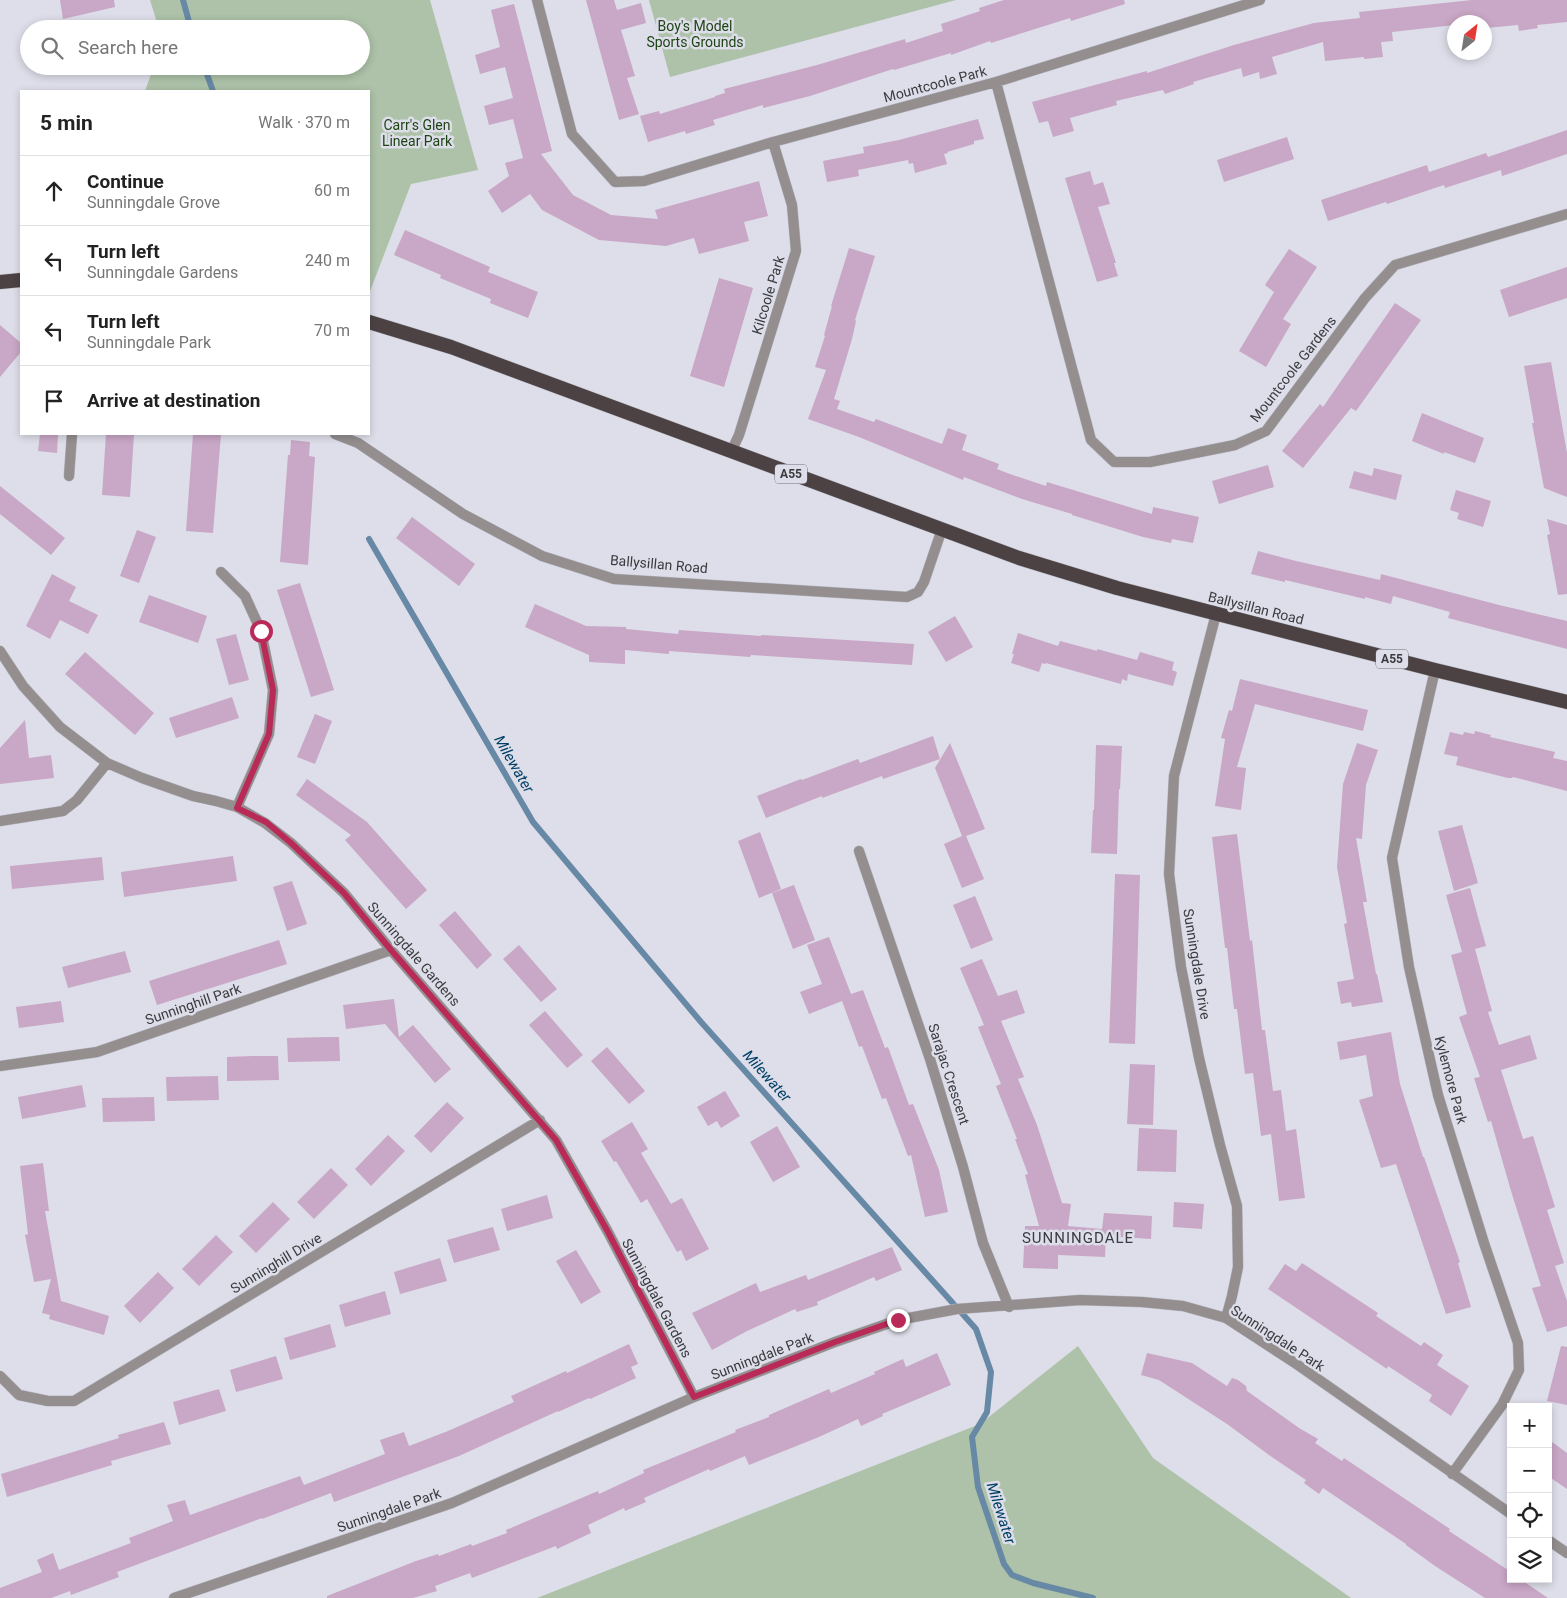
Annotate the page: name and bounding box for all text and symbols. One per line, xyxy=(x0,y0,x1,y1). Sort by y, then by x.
north arrow xyxy=(1447,15,1492,60)
park label: Boy's Model Sports Grounds xyxy=(646,18,744,50)
search box xyxy=(20,20,370,75)
icon: search xyxy=(38,34,66,62)
text: Search here xyxy=(78,36,178,59)
street label: Mountcoole Park xyxy=(882,62,989,105)
text: 5 min xyxy=(40,111,93,135)
text: Walk · 370 m xyxy=(258,113,350,132)
park label: Carr's Glen Linear Park xyxy=(382,117,453,149)
text: Continue xyxy=(87,170,164,193)
icon: ahead xyxy=(40,177,68,205)
text: 60 m xyxy=(314,181,350,200)
text: Sunningdale Grove xyxy=(87,193,220,212)
text: Turn left xyxy=(87,240,160,263)
icon: left xyxy=(40,247,68,275)
text: 240 m xyxy=(305,251,350,270)
street label: Kilcoole Park xyxy=(748,253,788,336)
text: Sunningdale Gardens xyxy=(87,263,238,282)
text: Turn left xyxy=(87,310,160,333)
street label: Mountcoole Gardens xyxy=(1247,313,1339,425)
icon: left xyxy=(40,317,68,345)
text: 70 m xyxy=(314,321,350,340)
text: Sunningdale Park xyxy=(87,333,211,352)
icon: arrive xyxy=(40,387,68,415)
text: Arrive at destination xyxy=(87,389,260,412)
road number: A55 xyxy=(775,464,807,484)
street label: Ballysillan Road xyxy=(609,552,709,576)
street label: Ballysillan Road xyxy=(1206,588,1306,628)
route start xyxy=(250,620,273,643)
road number: A55 xyxy=(1376,650,1408,669)
water label: Milewater xyxy=(490,732,538,797)
street label: Sunningdale Gardens xyxy=(365,899,463,1009)
street label: Sunningdale Drive xyxy=(1180,908,1214,1020)
street label: Sunninghill Park xyxy=(143,980,244,1028)
street label: Sarajac Crescent xyxy=(925,1021,973,1127)
street label: Kylemore Park xyxy=(1432,1034,1471,1126)
water label: Milewater xyxy=(739,1046,796,1107)
district label: SUNNINGDALE xyxy=(1022,1229,1134,1247)
street label: Sunninghill Drive xyxy=(228,1230,324,1296)
street label: Sunningdale Gardens xyxy=(619,1236,695,1360)
street label: Sunningdale Park xyxy=(1228,1302,1329,1375)
route end xyxy=(887,1309,910,1332)
street label: Sunningdale Park xyxy=(708,1329,816,1383)
map controls xyxy=(1507,1403,1552,1583)
button: + xyxy=(1507,1403,1552,1448)
button: − xyxy=(1507,1448,1552,1493)
water label: Milewater xyxy=(983,1480,1020,1547)
street label: Sunningdale Park xyxy=(335,1484,444,1535)
button: locate xyxy=(1507,1493,1552,1538)
button: layers xyxy=(1507,1538,1552,1583)

